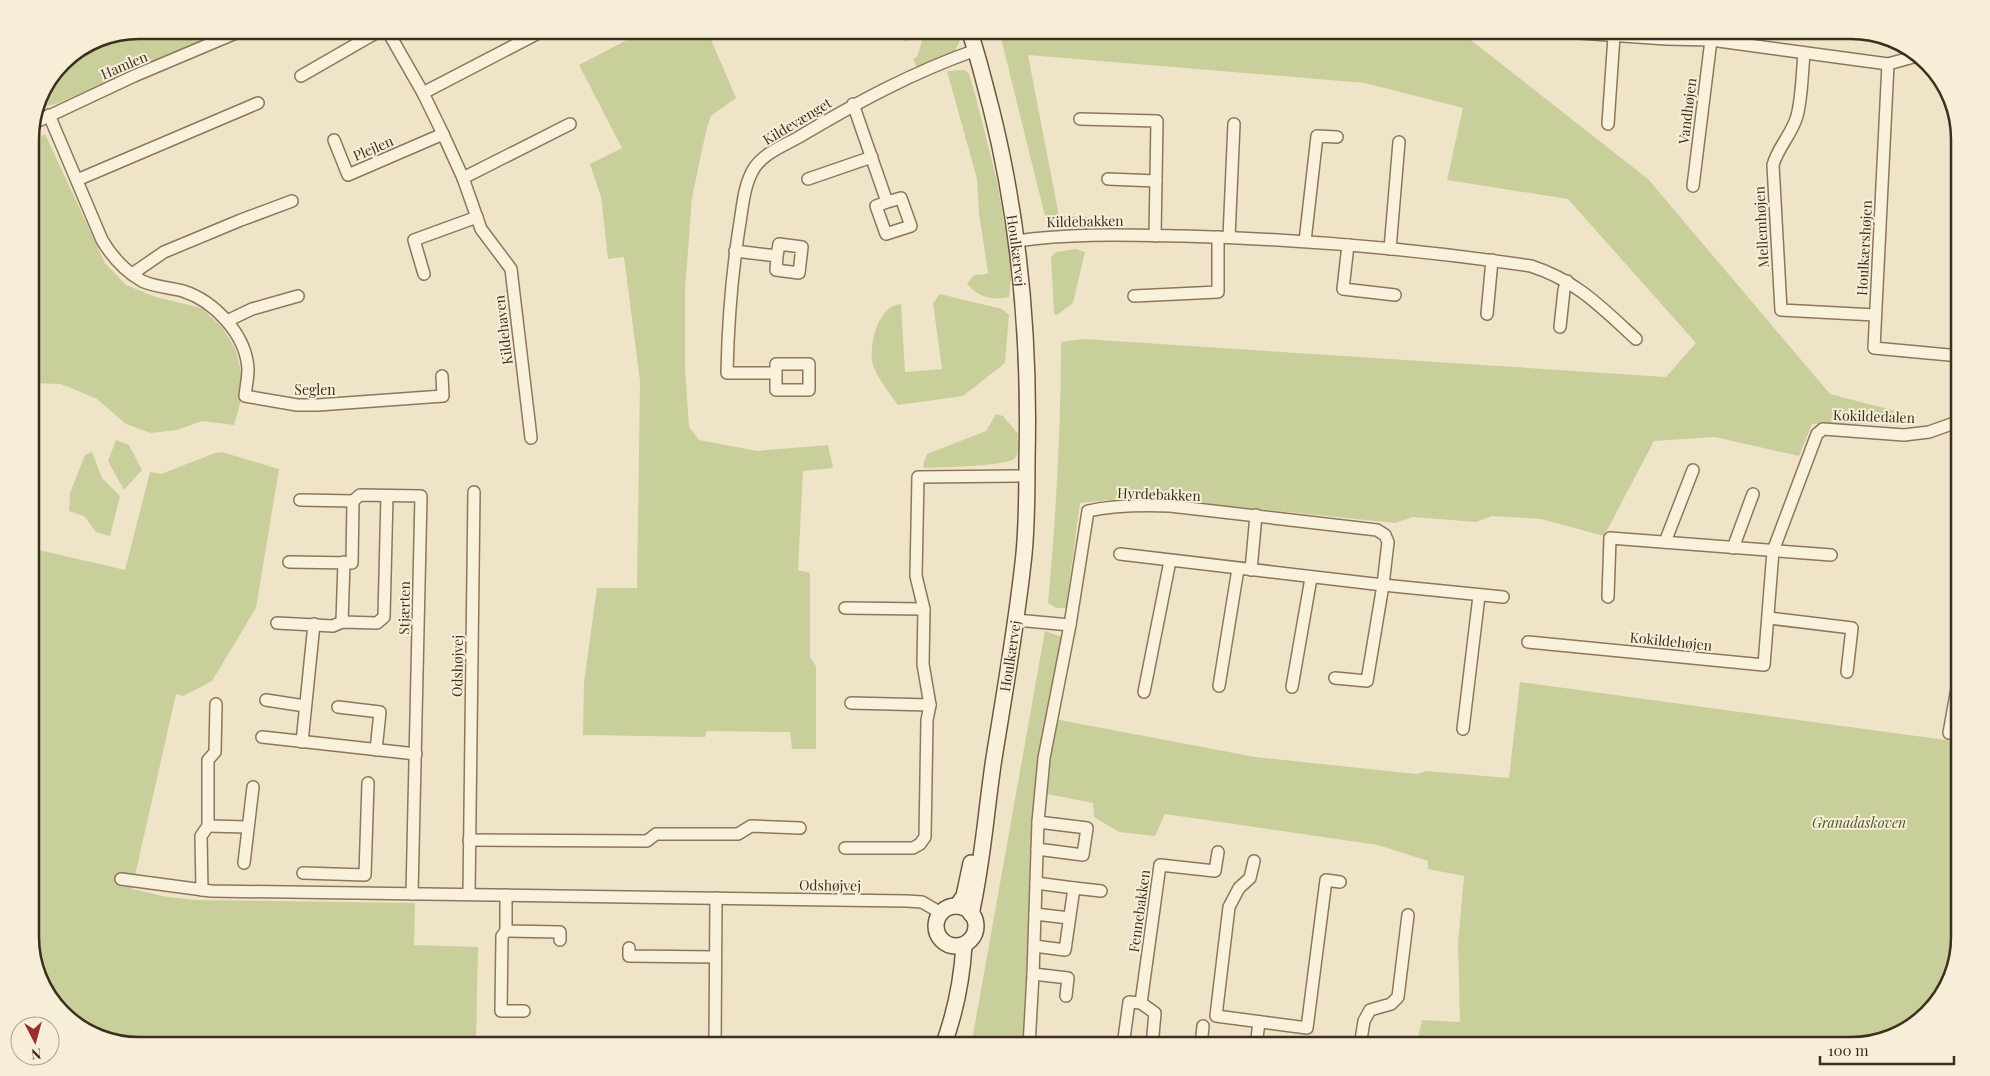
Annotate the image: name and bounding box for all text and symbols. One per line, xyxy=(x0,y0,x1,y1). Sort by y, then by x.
street label: Hamlen xyxy=(98,46,151,83)
street label: Vandhøjen xyxy=(1673,76,1701,146)
street label: Kildevænget xyxy=(759,92,836,149)
street label: Plejlen xyxy=(350,131,397,165)
street label: Mellemhøjen xyxy=(1749,185,1773,268)
street label: Houlkærshøjen xyxy=(1852,199,1876,296)
street label: Kildebakken xyxy=(1046,211,1124,231)
street label: Houlkærvej xyxy=(1003,213,1031,287)
street label: Kildehaven xyxy=(489,294,517,366)
street label: Seglen xyxy=(294,380,336,399)
street label: Kokildedalen xyxy=(1833,405,1916,427)
street label: Hyrdebakken xyxy=(1117,483,1202,505)
street label: Stjærten xyxy=(394,580,414,635)
street label: Houlkærvej xyxy=(995,619,1025,693)
street label: Kokildehøjen xyxy=(1629,627,1714,655)
street label: Odshøjvej xyxy=(447,635,467,697)
park label: Granadaskoven xyxy=(1812,813,1906,832)
street label: Fennebakken xyxy=(1124,868,1154,954)
street label: Odshøjvej xyxy=(799,875,861,895)
north arrow xyxy=(10,1016,60,1066)
scale bar xyxy=(1820,1034,1954,1066)
text: 100 m xyxy=(1828,1040,1869,1060)
text: N xyxy=(30,1044,42,1064)

